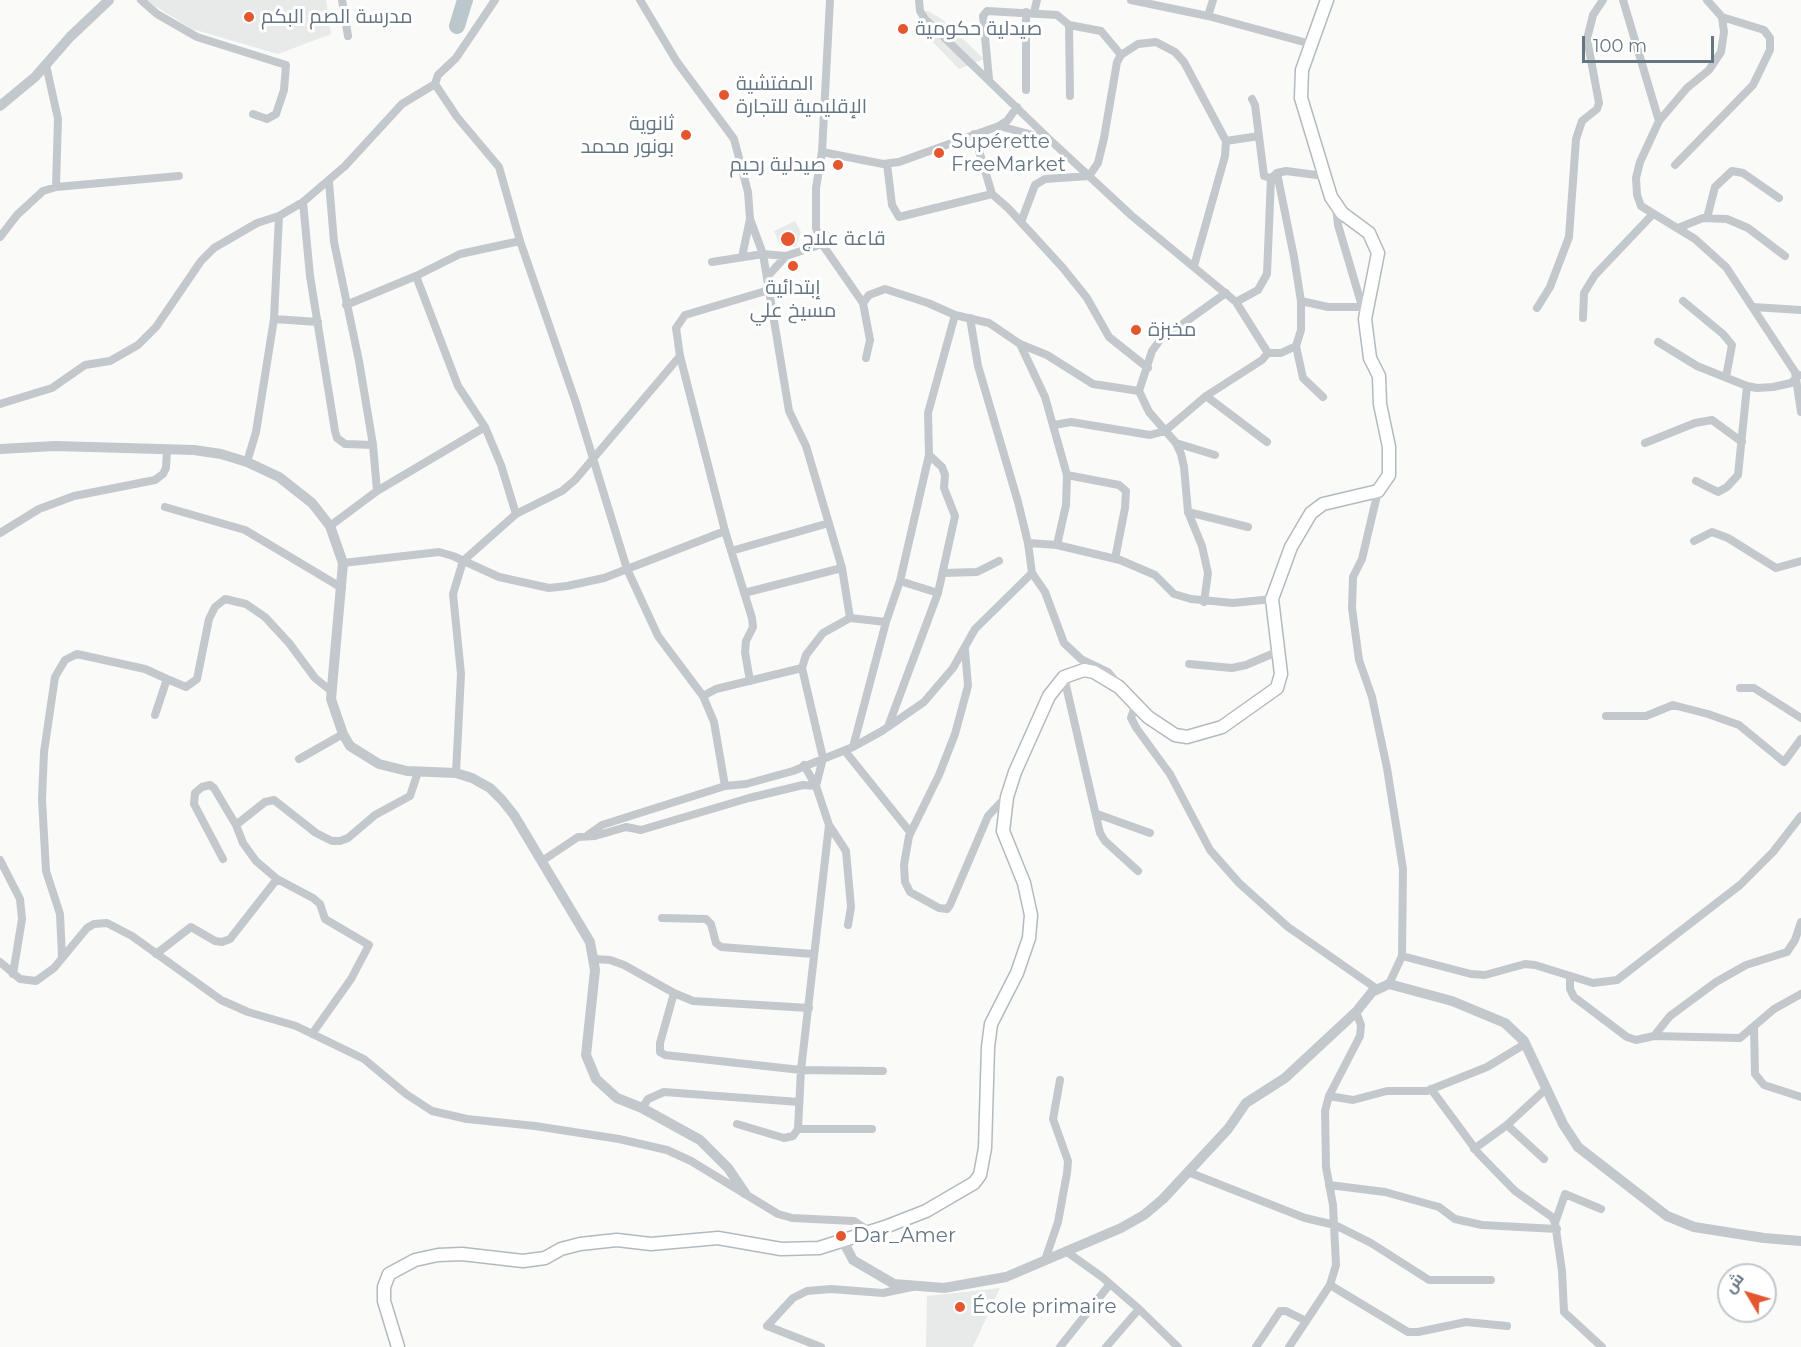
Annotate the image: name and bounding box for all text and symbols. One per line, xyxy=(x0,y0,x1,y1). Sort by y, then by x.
place label: مدرسة الصم البكم xyxy=(261,5,413,29)
marker: مدرسة الصم البكم xyxy=(242,10,256,24)
place label: صيدلية حكومية xyxy=(915,17,1042,41)
marker: صيدلية حكومية xyxy=(896,22,910,36)
scale bar xyxy=(1585,24,1717,62)
text: 100 m xyxy=(1593,35,1647,57)
place label: المفتشية الإقليمية للتجارة xyxy=(736,72,867,119)
marker: المفتشية الإقليمية للتجارة xyxy=(717,88,731,102)
place label: ثانوية بونور محمد xyxy=(581,112,674,159)
marker: ثانوية بونور محمد xyxy=(679,128,693,142)
place label: Supérette FreeMarket xyxy=(951,130,1066,177)
marker: Supérette FreeMarket xyxy=(932,146,946,160)
place label: صيدلية رحيم xyxy=(729,153,826,177)
marker: صيدلية رحيم xyxy=(831,158,845,172)
place label: قاعة علاج xyxy=(802,227,886,251)
marker: قاعة علاج xyxy=(779,230,797,248)
marker: إبتدائية مسيخ علي xyxy=(786,259,800,273)
place label: إبتدائية مسيخ علي xyxy=(750,276,836,323)
place label: مخبزة xyxy=(1148,318,1196,342)
marker: مخبزة xyxy=(1129,323,1143,337)
place label: Dar_Amer xyxy=(853,1224,956,1248)
marker: Dar_Amer xyxy=(834,1229,848,1243)
north arrow xyxy=(1717,1263,1777,1323)
text: ش xyxy=(1720,1269,1748,1297)
place label: École primaire xyxy=(972,1295,1117,1319)
marker: École primaire xyxy=(953,1300,967,1314)

